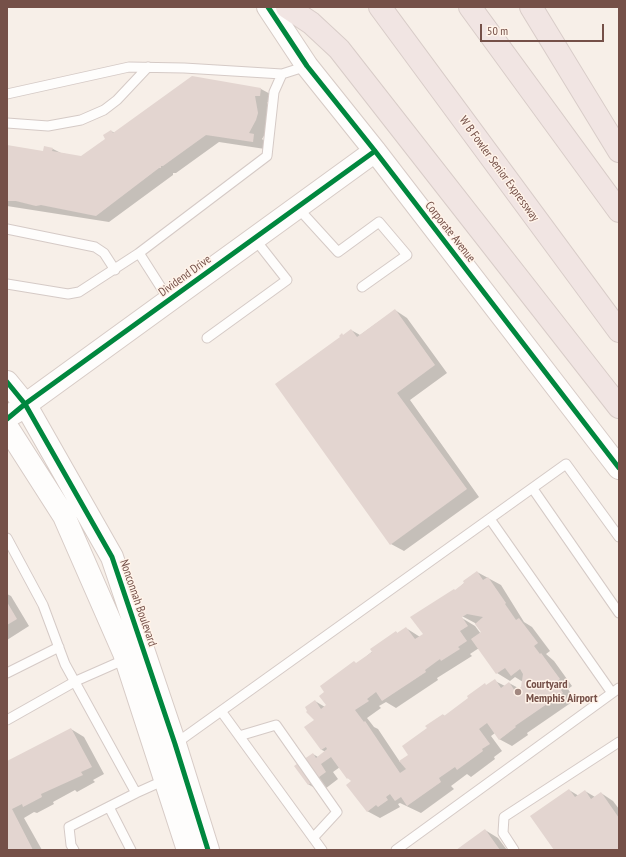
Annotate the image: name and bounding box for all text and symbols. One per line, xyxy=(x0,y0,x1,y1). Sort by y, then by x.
scale bar xyxy=(482,16,606,42)
text: 50 m xyxy=(487,23,508,38)
street label: W B Fowler Senior Expressway xyxy=(456,114,542,224)
street label: Corporate Avenue xyxy=(422,199,478,265)
street label: Dividend Drive xyxy=(156,252,214,300)
street label: Nonconnah Boulevard xyxy=(116,558,160,648)
place label: Courtyard Memphis Airport xyxy=(526,678,597,706)
marker: Courtyard Memphis Airport xyxy=(513,687,523,697)

